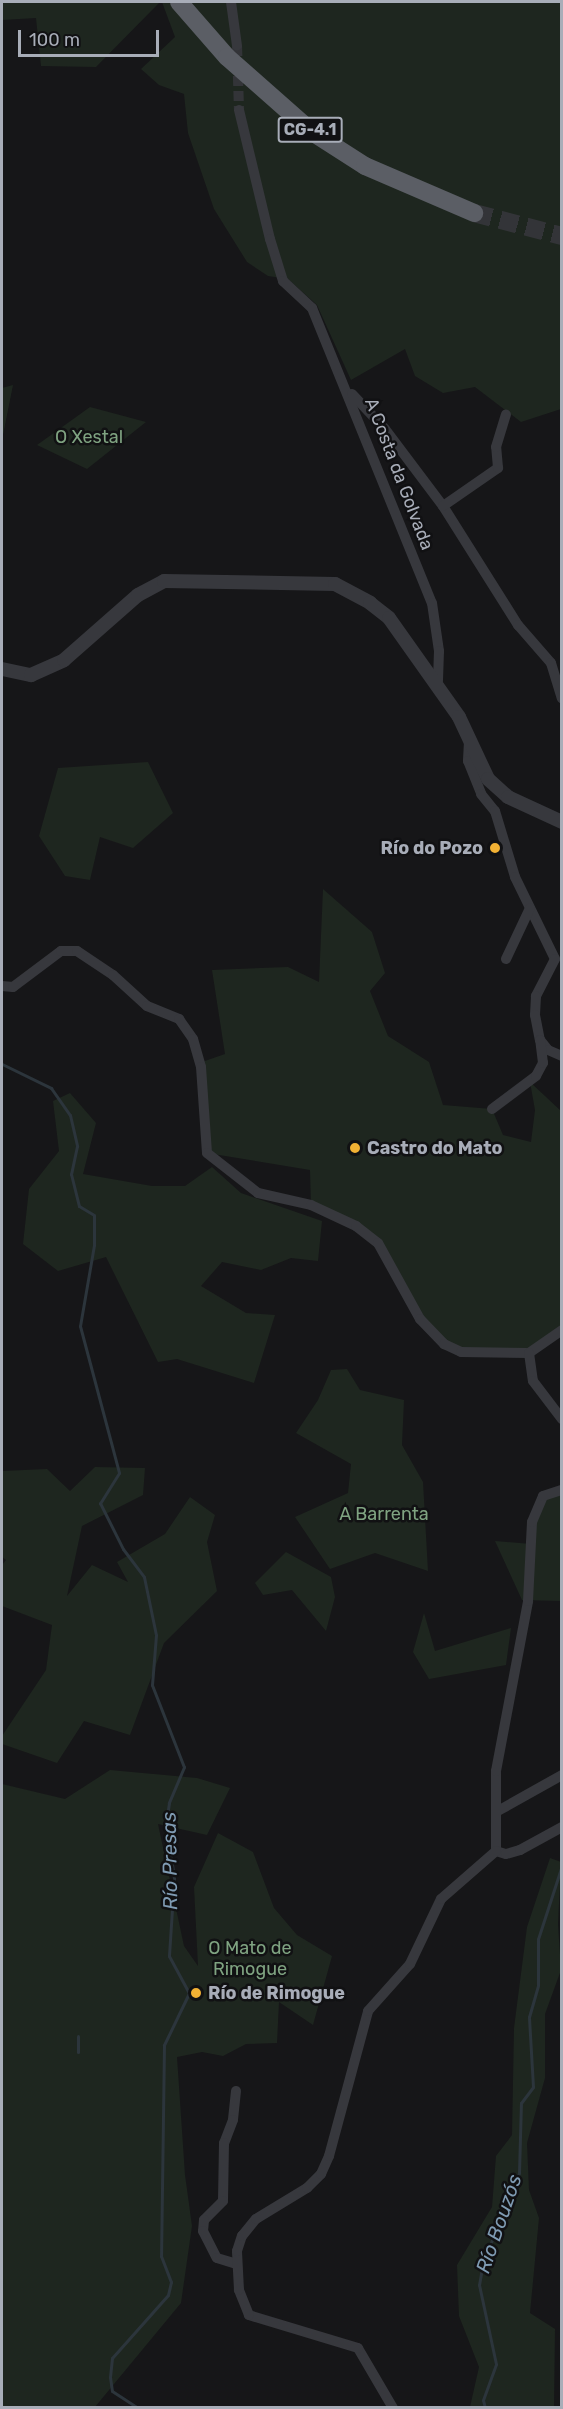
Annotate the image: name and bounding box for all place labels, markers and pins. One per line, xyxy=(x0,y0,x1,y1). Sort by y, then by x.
place label: Río do Pozo xyxy=(381,837,483,859)
marker: Río do Pozo xyxy=(488,841,502,855)
place label: Castro do Mato xyxy=(367,1137,503,1159)
marker: Castro do Mato xyxy=(348,1141,362,1155)
place label: Río de Rimogue xyxy=(208,1982,345,2004)
marker: Río de Rimogue xyxy=(189,1986,203,2000)

